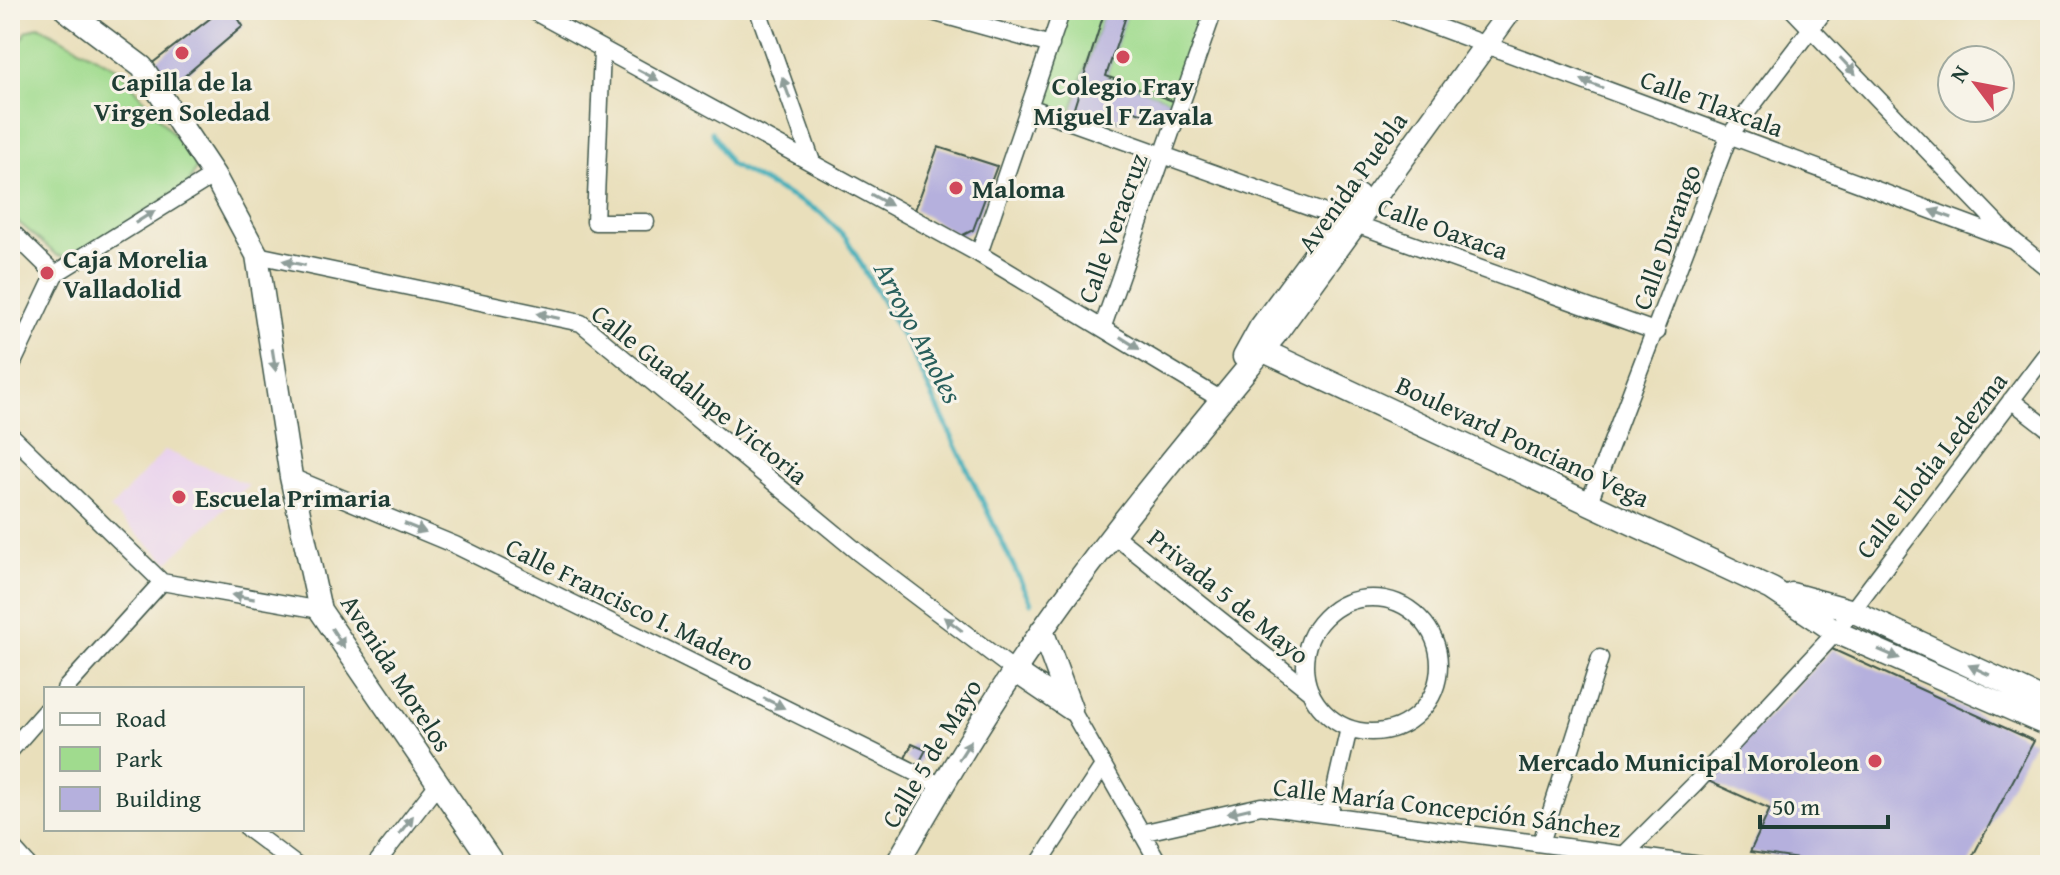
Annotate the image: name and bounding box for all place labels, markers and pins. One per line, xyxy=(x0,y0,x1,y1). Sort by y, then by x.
marker: Capilla de la Virgen Soledad xyxy=(173,44,191,62)
marker: Colegio Fray Miguel F Zavala xyxy=(1114,48,1132,66)
place label: Capilla de la Virgen Soledad xyxy=(94,62,270,131)
place label: Colegio Fray Miguel F Zavala xyxy=(1033,66,1213,135)
place label: Maloma xyxy=(972,169,1066,208)
marker: Maloma xyxy=(947,179,965,197)
place label: Caja Morelia Valladolid xyxy=(63,239,208,308)
marker: Caja Morelia Valladolid xyxy=(38,264,56,282)
place label: Escuela Primaria xyxy=(195,478,392,517)
marker: Escuela Primaria xyxy=(170,488,188,506)
place label: Mercado Municipal Moroleon xyxy=(1518,742,1860,781)
marker: Mercado Municipal Moroleon xyxy=(1866,752,1884,770)

